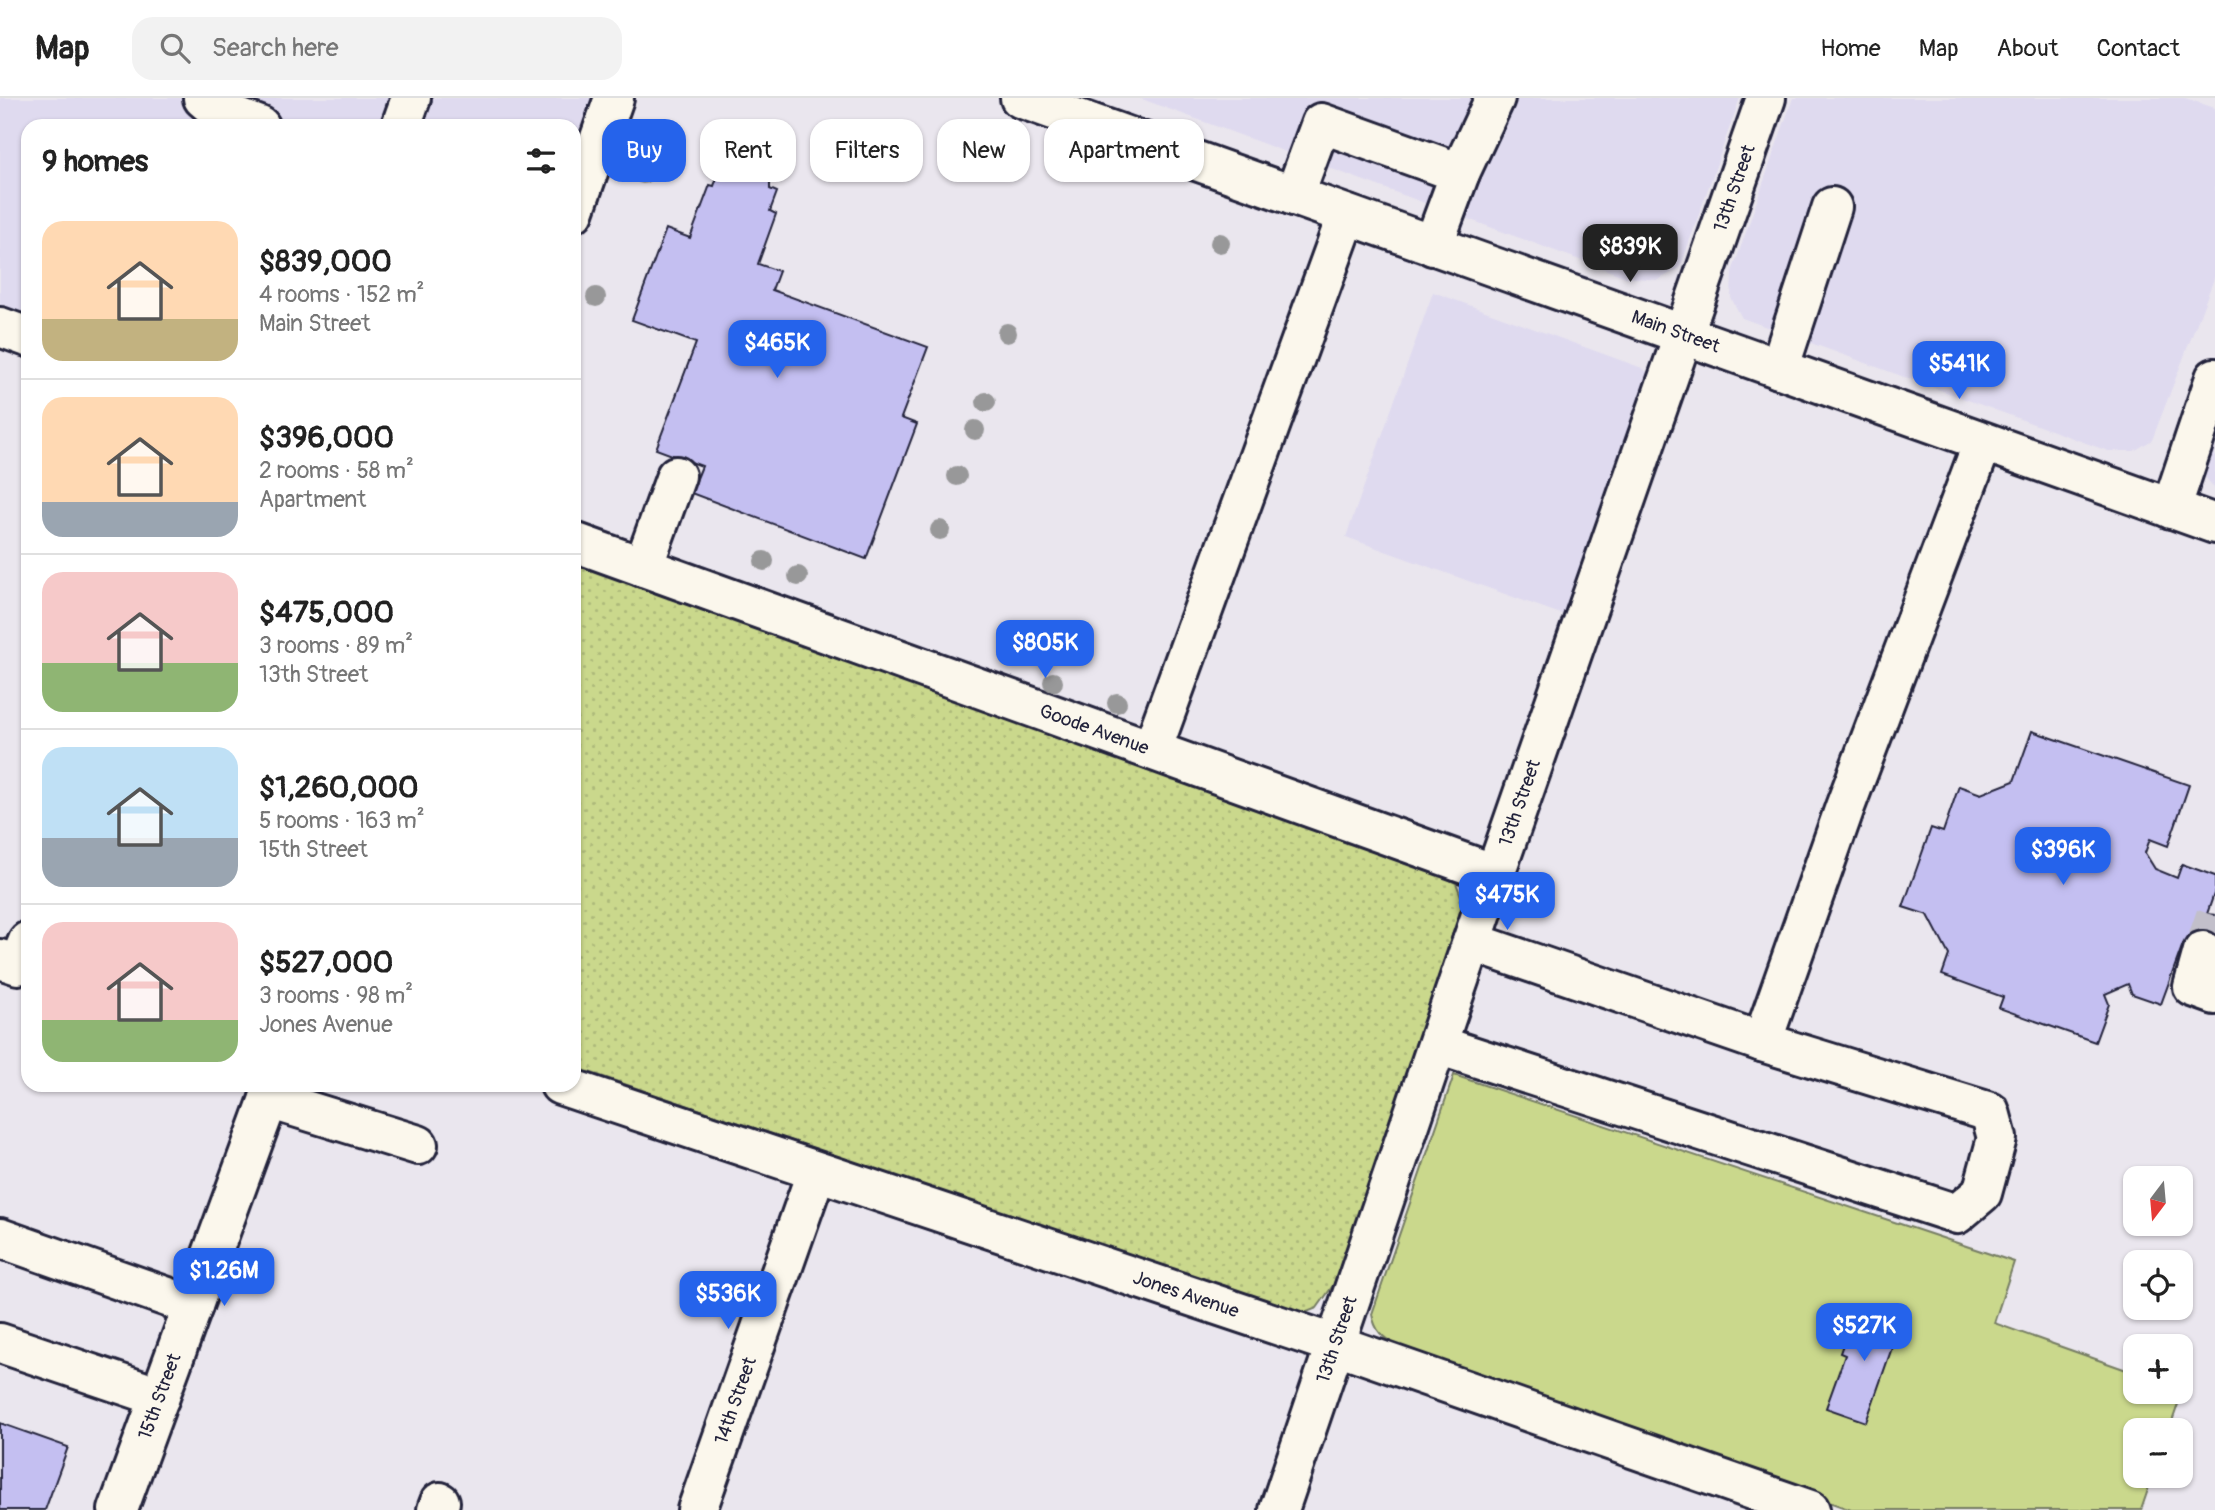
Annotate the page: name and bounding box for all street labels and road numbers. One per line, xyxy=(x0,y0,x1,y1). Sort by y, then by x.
street label: 13th Street xyxy=(1708,141,1761,235)
street label: Main Street xyxy=(1628,305,1723,359)
street label: Goode Avenue xyxy=(1036,699,1153,760)
street label: 13th Street xyxy=(1494,756,1546,849)
street label: Jones Avenue xyxy=(1130,1266,1243,1324)
street label: 13th Street xyxy=(1311,1293,1363,1386)
street label: 15th Street xyxy=(133,1350,187,1443)
street label: 14th Street xyxy=(709,1354,762,1447)

